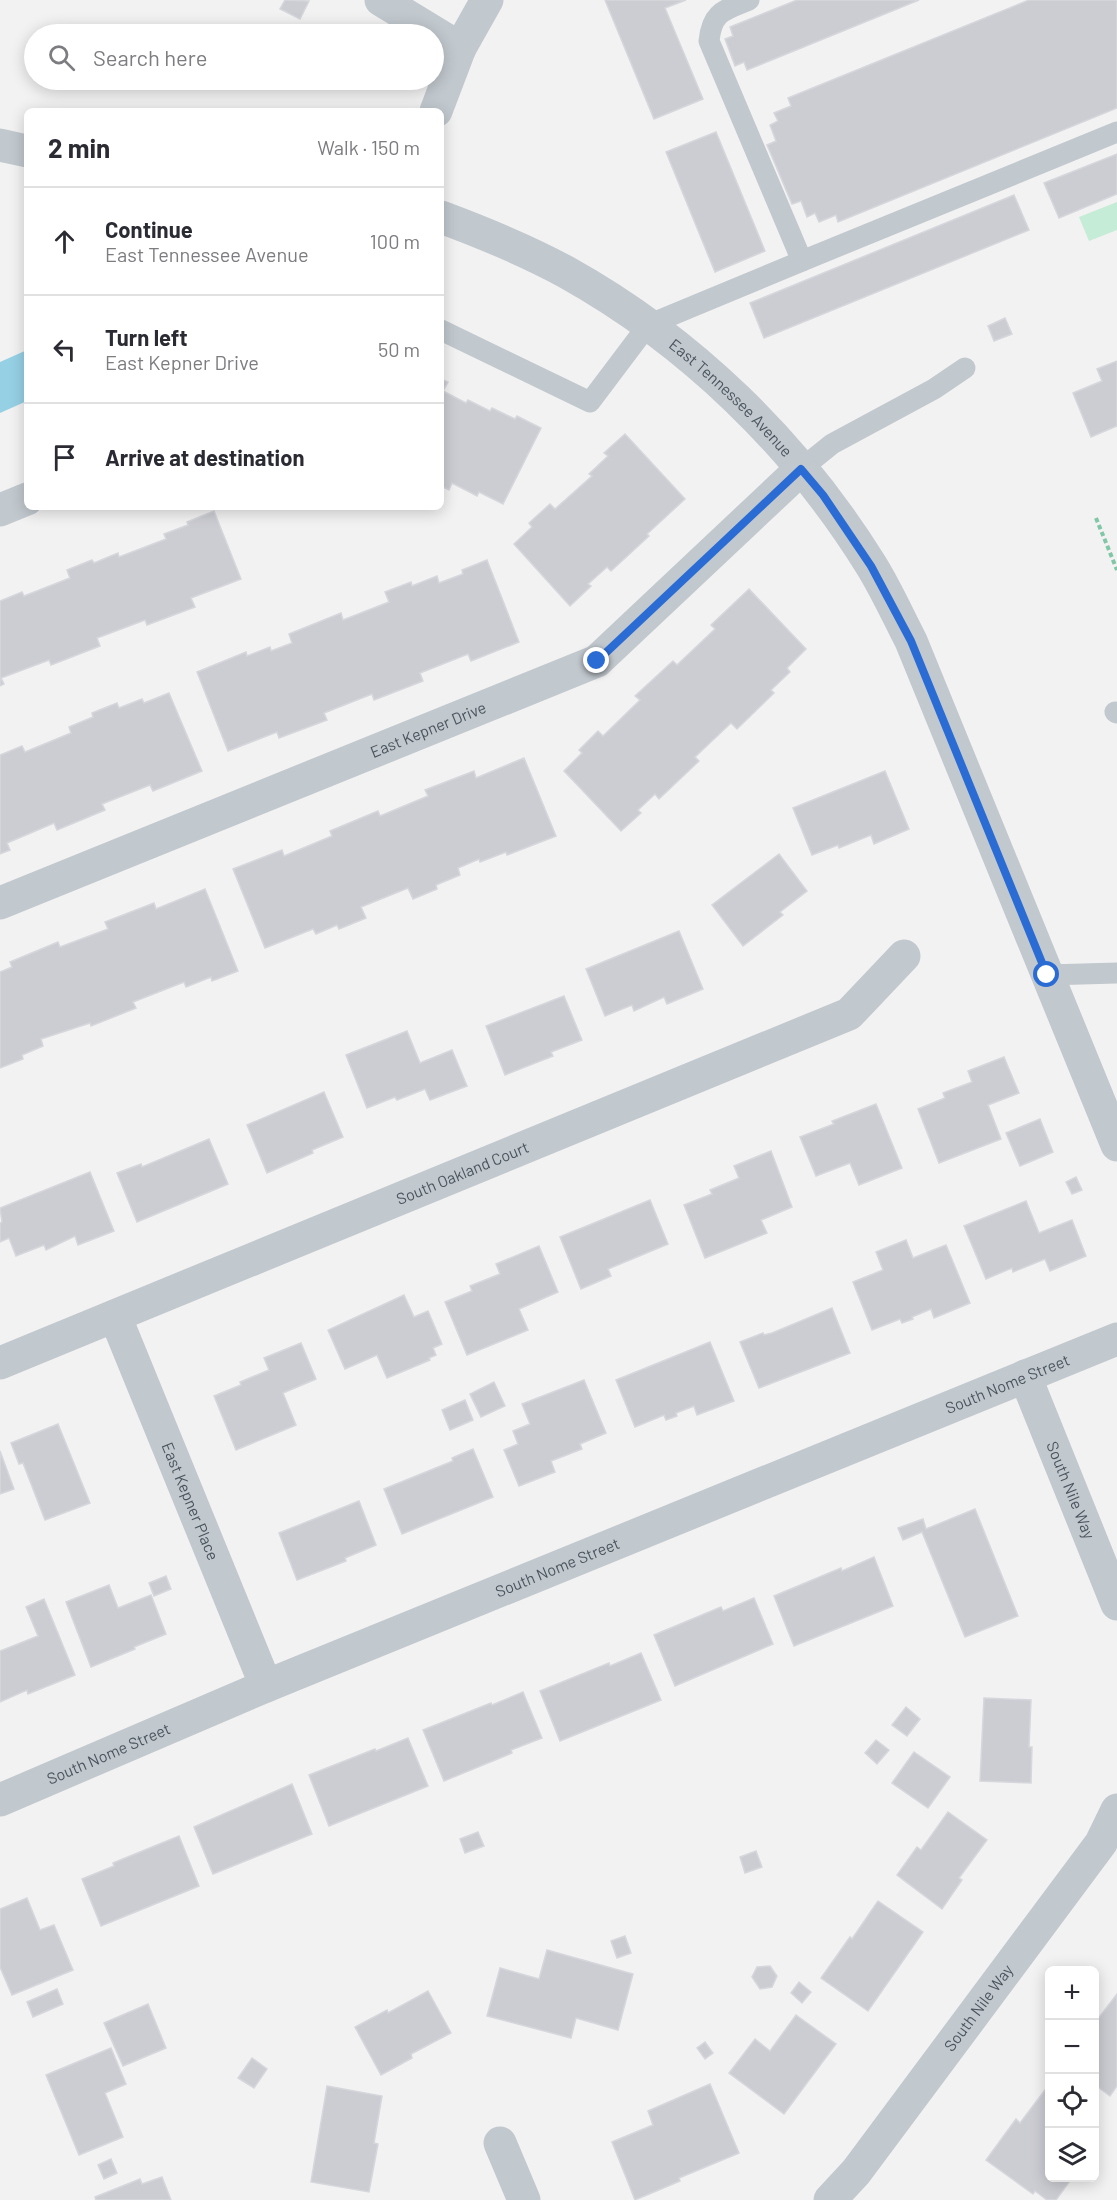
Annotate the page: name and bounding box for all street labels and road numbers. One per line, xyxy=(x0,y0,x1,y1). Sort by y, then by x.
street label: East Tennessee Avenue xyxy=(666,334,797,460)
street label: East Kepner Drive xyxy=(367,697,489,761)
street label: South Oakland Court xyxy=(393,1137,531,1208)
street label: South Nome Street xyxy=(942,1349,1072,1417)
street label: South Nile Way xyxy=(1043,1438,1100,1542)
street label: East Kepner Place xyxy=(158,1439,224,1563)
street label: South Nome Street xyxy=(492,1533,622,1601)
street label: South Nome Street xyxy=(44,1718,173,1788)
street label: South Nile Way xyxy=(939,1960,1017,2055)

